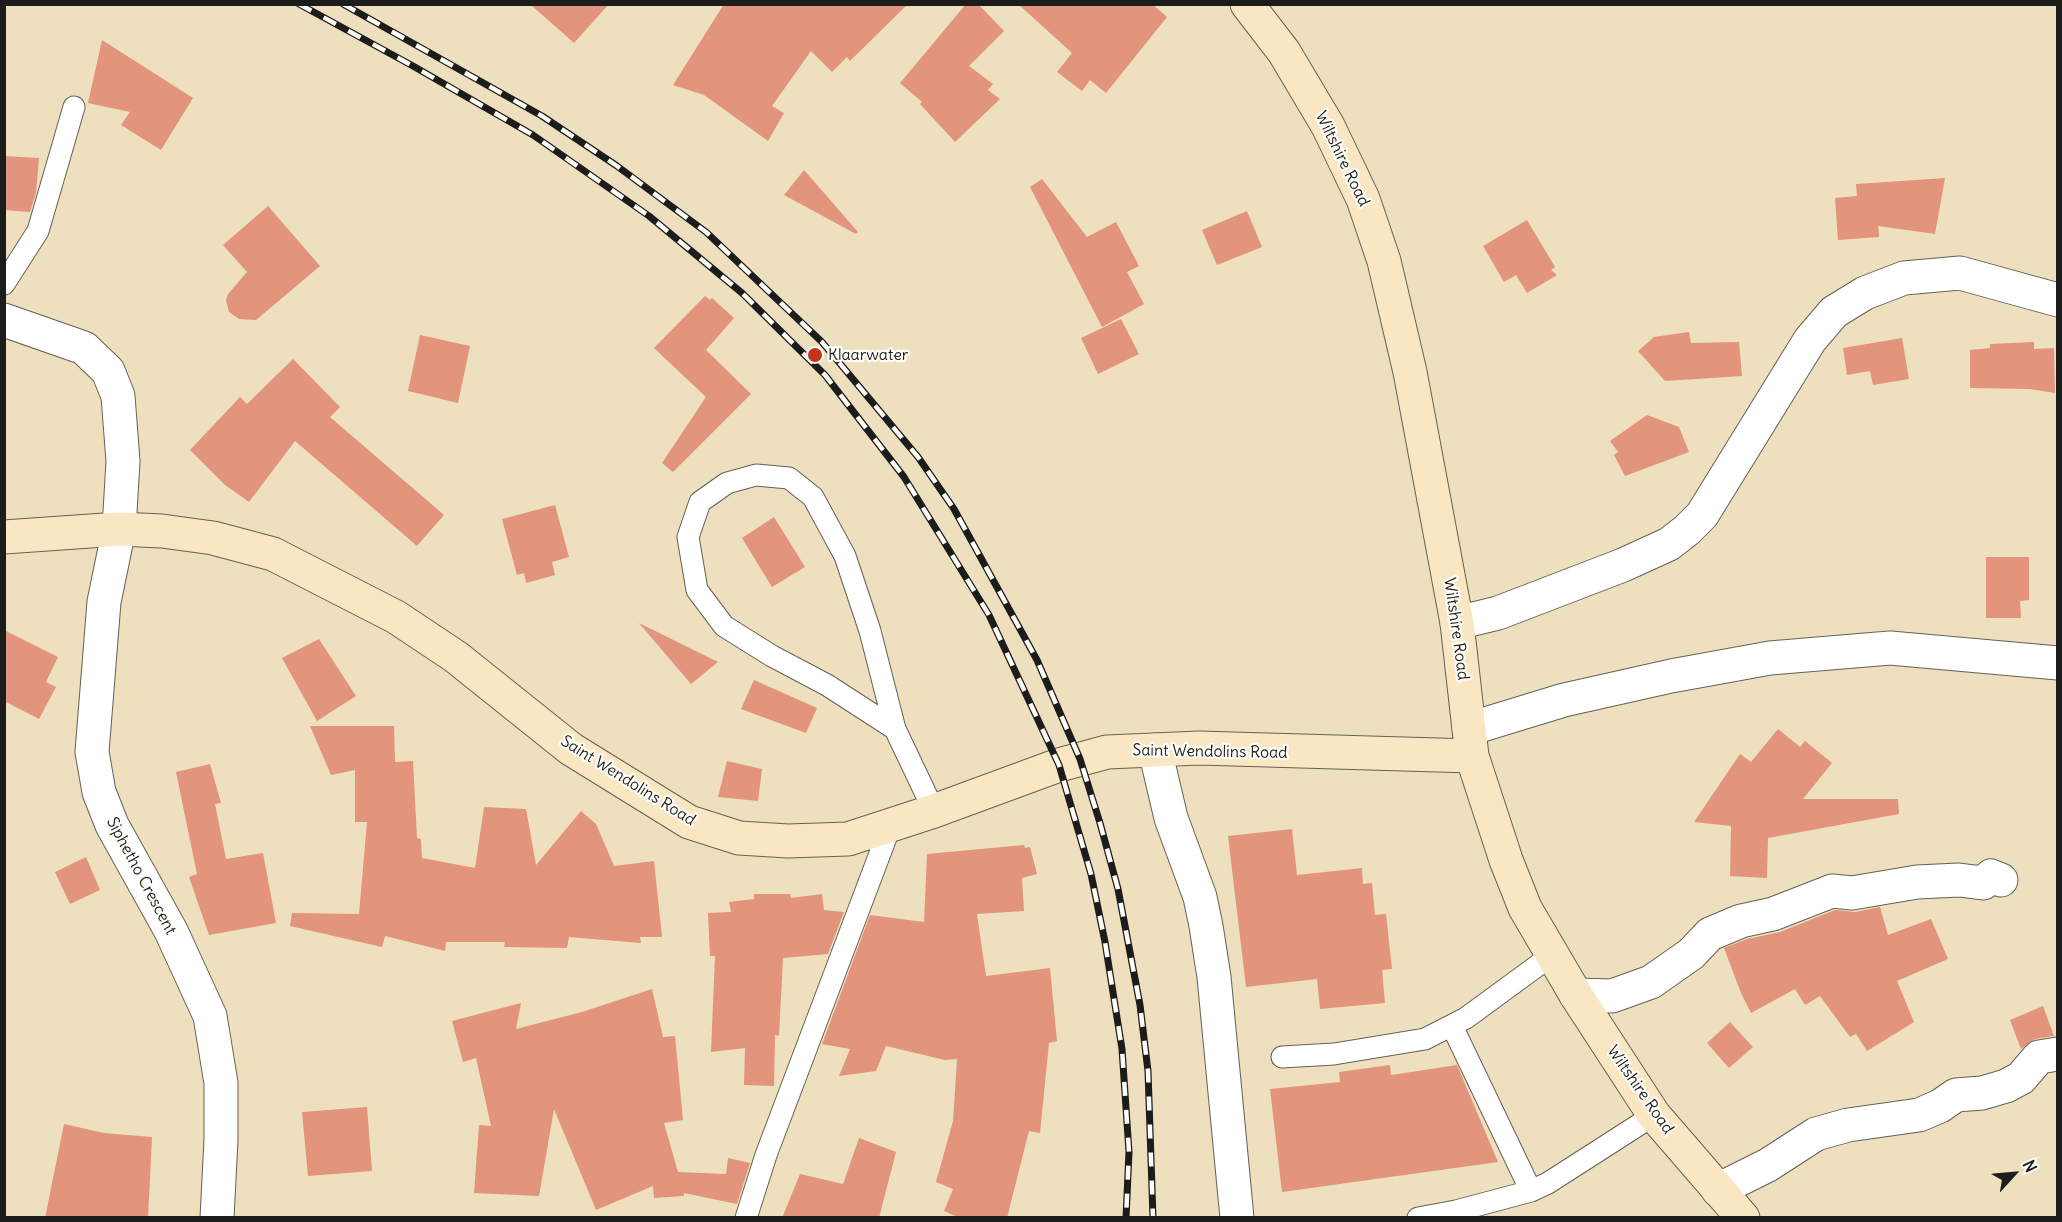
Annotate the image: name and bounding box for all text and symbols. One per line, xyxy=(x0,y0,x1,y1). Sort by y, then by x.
street label: Wiltshire Road xyxy=(1311,108,1373,210)
place label: Klaarwater xyxy=(828,345,908,365)
marker: Klaarwater xyxy=(806,346,824,364)
street label: Wiltshire Road xyxy=(1439,577,1473,681)
street label: Saint Wendolins Road xyxy=(557,732,699,830)
street label: Saint Wendolins Road xyxy=(1132,741,1288,763)
street label: Siphetho Crescent xyxy=(102,814,180,938)
street label: Wiltshire Road xyxy=(1603,1042,1677,1138)
north arrow xyxy=(1984,1144,2044,1204)
text: N xyxy=(2019,1157,2042,1175)

